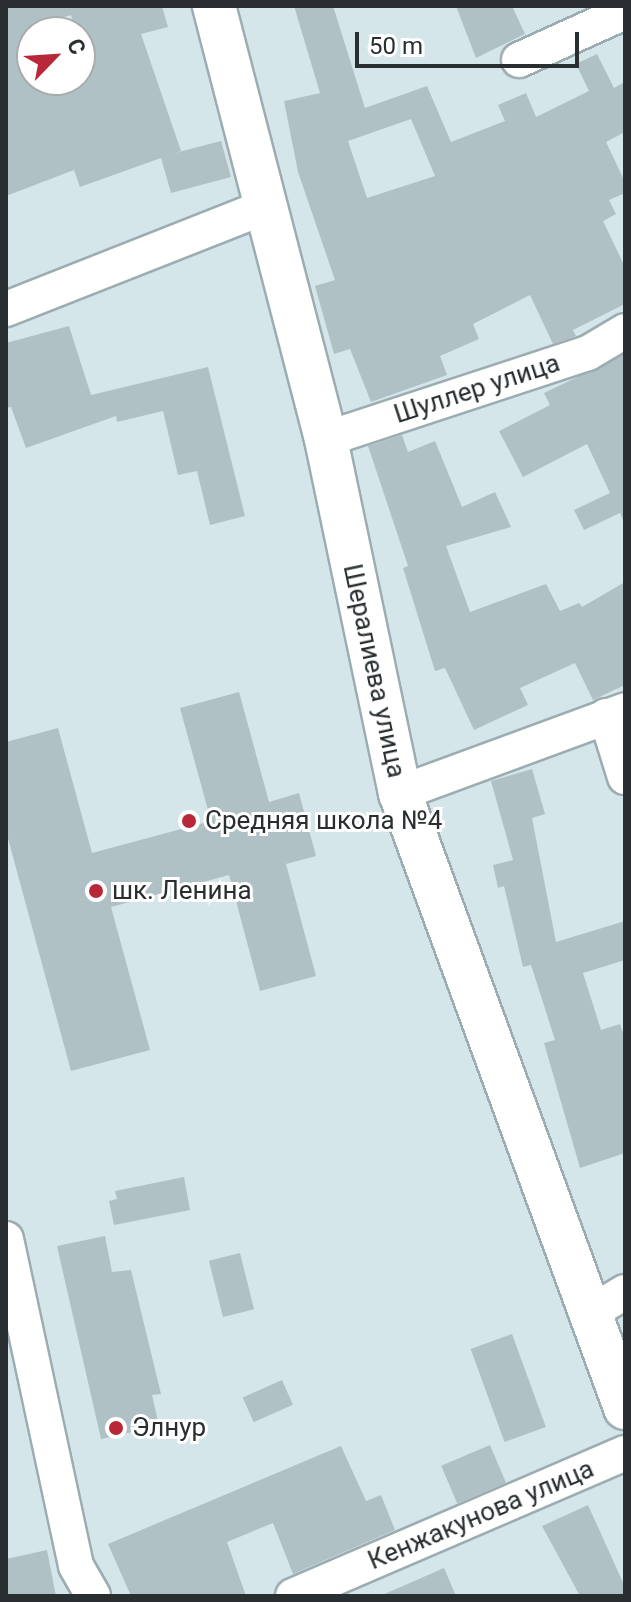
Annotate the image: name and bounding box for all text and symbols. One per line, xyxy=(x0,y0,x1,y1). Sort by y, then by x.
north arrow xyxy=(16,16,96,96)
scale bar xyxy=(359,16,583,66)
text: 50 m xyxy=(369,32,423,60)
text: С xyxy=(62,35,91,58)
street label: Шуллер улица xyxy=(390,348,564,430)
street label: Шералиева улица xyxy=(336,561,412,781)
place label: Средняя школа №4 xyxy=(205,805,442,837)
marker: Средняя школа №4 xyxy=(180,812,198,830)
place label: шк. Ленина xyxy=(112,875,252,907)
marker: шк. Ленина xyxy=(87,882,105,900)
place label: Элнур xyxy=(132,1412,206,1444)
marker: Элнур xyxy=(107,1419,125,1437)
street label: Кенжакунова улица xyxy=(363,1453,599,1577)

